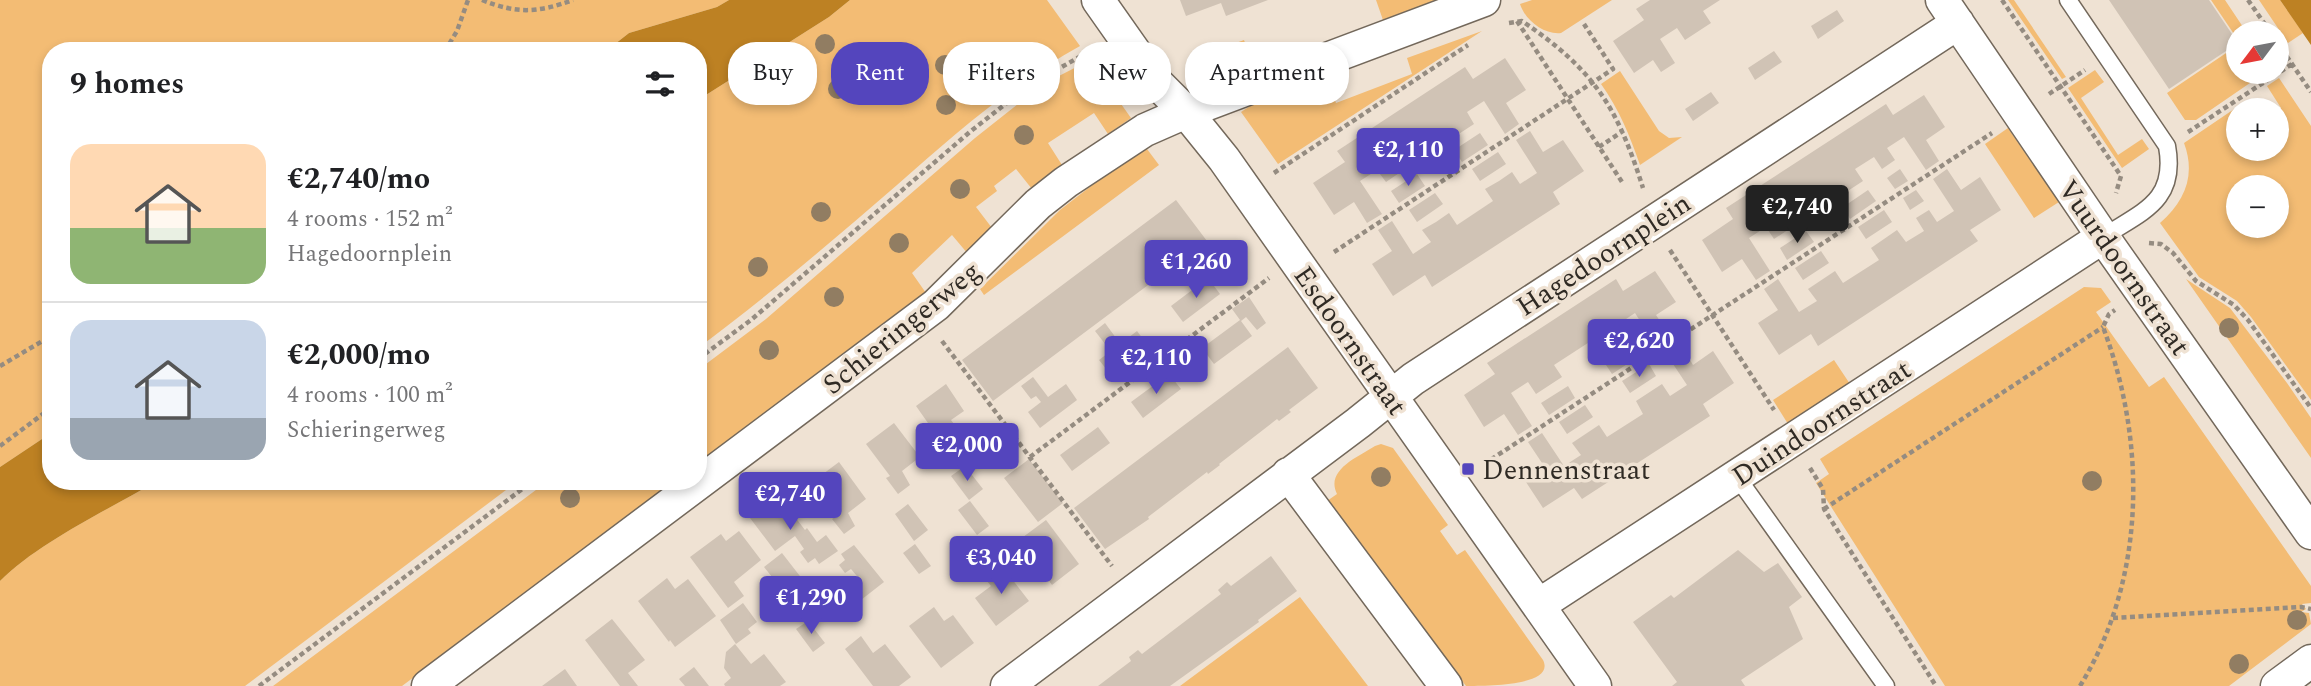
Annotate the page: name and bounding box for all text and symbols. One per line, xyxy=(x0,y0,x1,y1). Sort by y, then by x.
north arrow xyxy=(2226,21,2289,84)
map controls xyxy=(2226,21,2289,238)
chip: Buy xyxy=(728,42,817,105)
chip: Rent xyxy=(831,42,929,105)
chip: Filters xyxy=(943,42,1060,105)
chip: New xyxy=(1074,42,1171,105)
chip: Apartment xyxy=(1185,42,1349,105)
text: 9 homes xyxy=(70,61,184,107)
icon: filters xyxy=(641,65,679,103)
button: + xyxy=(2226,98,2289,161)
pin: €2,110 xyxy=(1351,128,1465,188)
text: €2,110 xyxy=(1373,133,1443,168)
text: €2,740/mo xyxy=(287,156,430,202)
street label: Vuurdoornstraat xyxy=(2047,171,2201,365)
icon: home xyxy=(126,172,210,256)
button: − xyxy=(2226,175,2289,238)
street label: Hagedoornplein xyxy=(1508,182,1700,328)
pin: €2,740 xyxy=(1740,186,1854,245)
text: €2,740 xyxy=(1762,190,1832,225)
text: 4 rooms · 152 m² xyxy=(287,202,453,237)
text: Hagedoornplein xyxy=(287,237,452,272)
pin: €1,260 xyxy=(1139,240,1253,300)
text: €1,260 xyxy=(1161,245,1231,280)
street label: Schieringerweg xyxy=(813,251,990,406)
street label: Esdoornstraat xyxy=(1282,257,1417,425)
pin: €2,620 xyxy=(1582,320,1696,379)
text: €2,620 xyxy=(1604,324,1674,359)
text: €2,000/mo xyxy=(287,332,430,378)
pin: €2,110 xyxy=(1099,336,1213,396)
text: €2,110 xyxy=(1121,341,1191,376)
icon: home xyxy=(126,348,210,432)
street label: Duindoornstraat xyxy=(1723,349,1920,498)
text: 4 rooms · 100 m² xyxy=(287,378,453,413)
text: Schieringerweg xyxy=(287,413,446,448)
pin: €2,000 xyxy=(910,424,1024,483)
text: €2,000 xyxy=(932,428,1002,463)
place label: Dennenstraat xyxy=(1482,449,1650,492)
marker: Dennenstraat xyxy=(1460,461,1476,477)
pin: €2,740 xyxy=(733,472,847,532)
text: €2,740 xyxy=(755,477,825,512)
pin: €3,040 xyxy=(944,536,1058,596)
text: €3,040 xyxy=(966,541,1036,576)
pin: €1,290 xyxy=(754,576,868,636)
text: €1,290 xyxy=(776,581,846,616)

